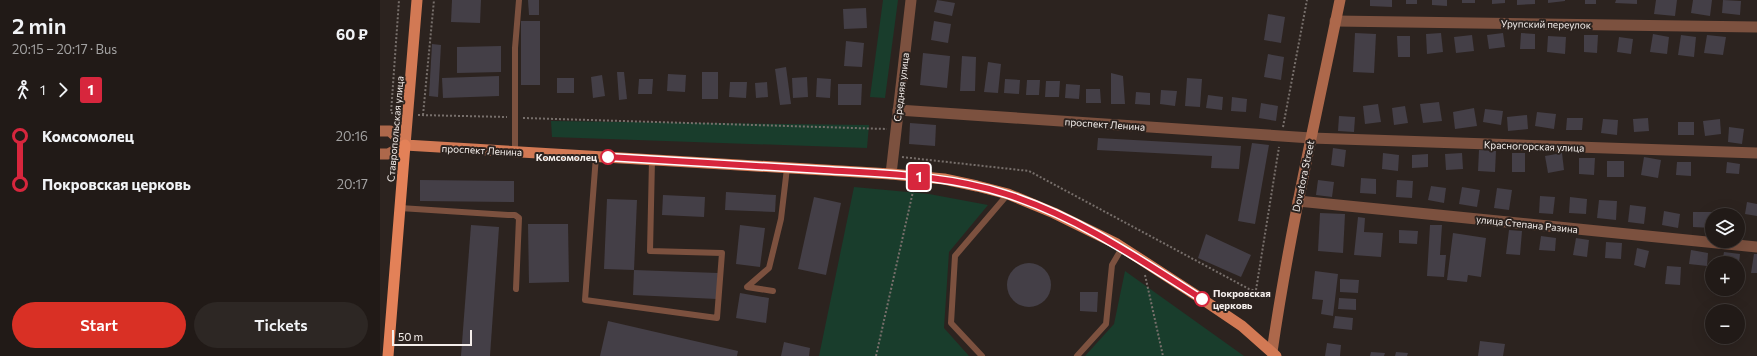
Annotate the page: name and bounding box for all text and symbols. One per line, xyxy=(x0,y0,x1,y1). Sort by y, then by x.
text: 2 min xyxy=(12,12,66,39)
street label: Урупский переулок xyxy=(1501,17,1592,31)
text: 60 ₽ xyxy=(336,25,368,43)
text: 20:15 – 20:17 · Bus xyxy=(12,41,117,57)
street label: Средняя улица xyxy=(891,52,911,122)
street label: Ставропольская улица xyxy=(384,76,406,182)
icon: walk xyxy=(12,79,34,101)
icon: forward xyxy=(52,79,74,101)
text: 1 xyxy=(88,81,94,98)
text: 1 xyxy=(40,82,46,98)
street label: проспект Ленина xyxy=(1064,115,1146,133)
text: Комсомолец xyxy=(42,127,134,145)
text: 20:16 xyxy=(336,128,368,144)
street label: Красногорская улица xyxy=(1484,138,1584,154)
street label: Dovatora Street xyxy=(1290,139,1316,213)
street label: проспект Ленина xyxy=(441,142,523,158)
marker: Комсомолец xyxy=(600,149,616,165)
place label: Комсомолец xyxy=(536,151,597,163)
line badge: 1 xyxy=(906,164,932,190)
text: 1 xyxy=(916,168,922,185)
text: Покровская церковь xyxy=(42,175,191,193)
text: 20:17 xyxy=(337,176,368,192)
map controls xyxy=(1705,208,1745,344)
button: layers xyxy=(1705,208,1745,248)
street label: улица Степана Разина xyxy=(1475,213,1579,235)
button: + xyxy=(1705,256,1745,296)
place label: Покровская церковь xyxy=(1213,287,1271,311)
marker: Покровская церковь xyxy=(1194,291,1210,307)
button: Start xyxy=(12,302,186,348)
button: Tickets xyxy=(194,302,368,348)
button: − xyxy=(1705,304,1745,344)
scale bar xyxy=(392,328,472,347)
text: 50 m xyxy=(398,330,423,343)

